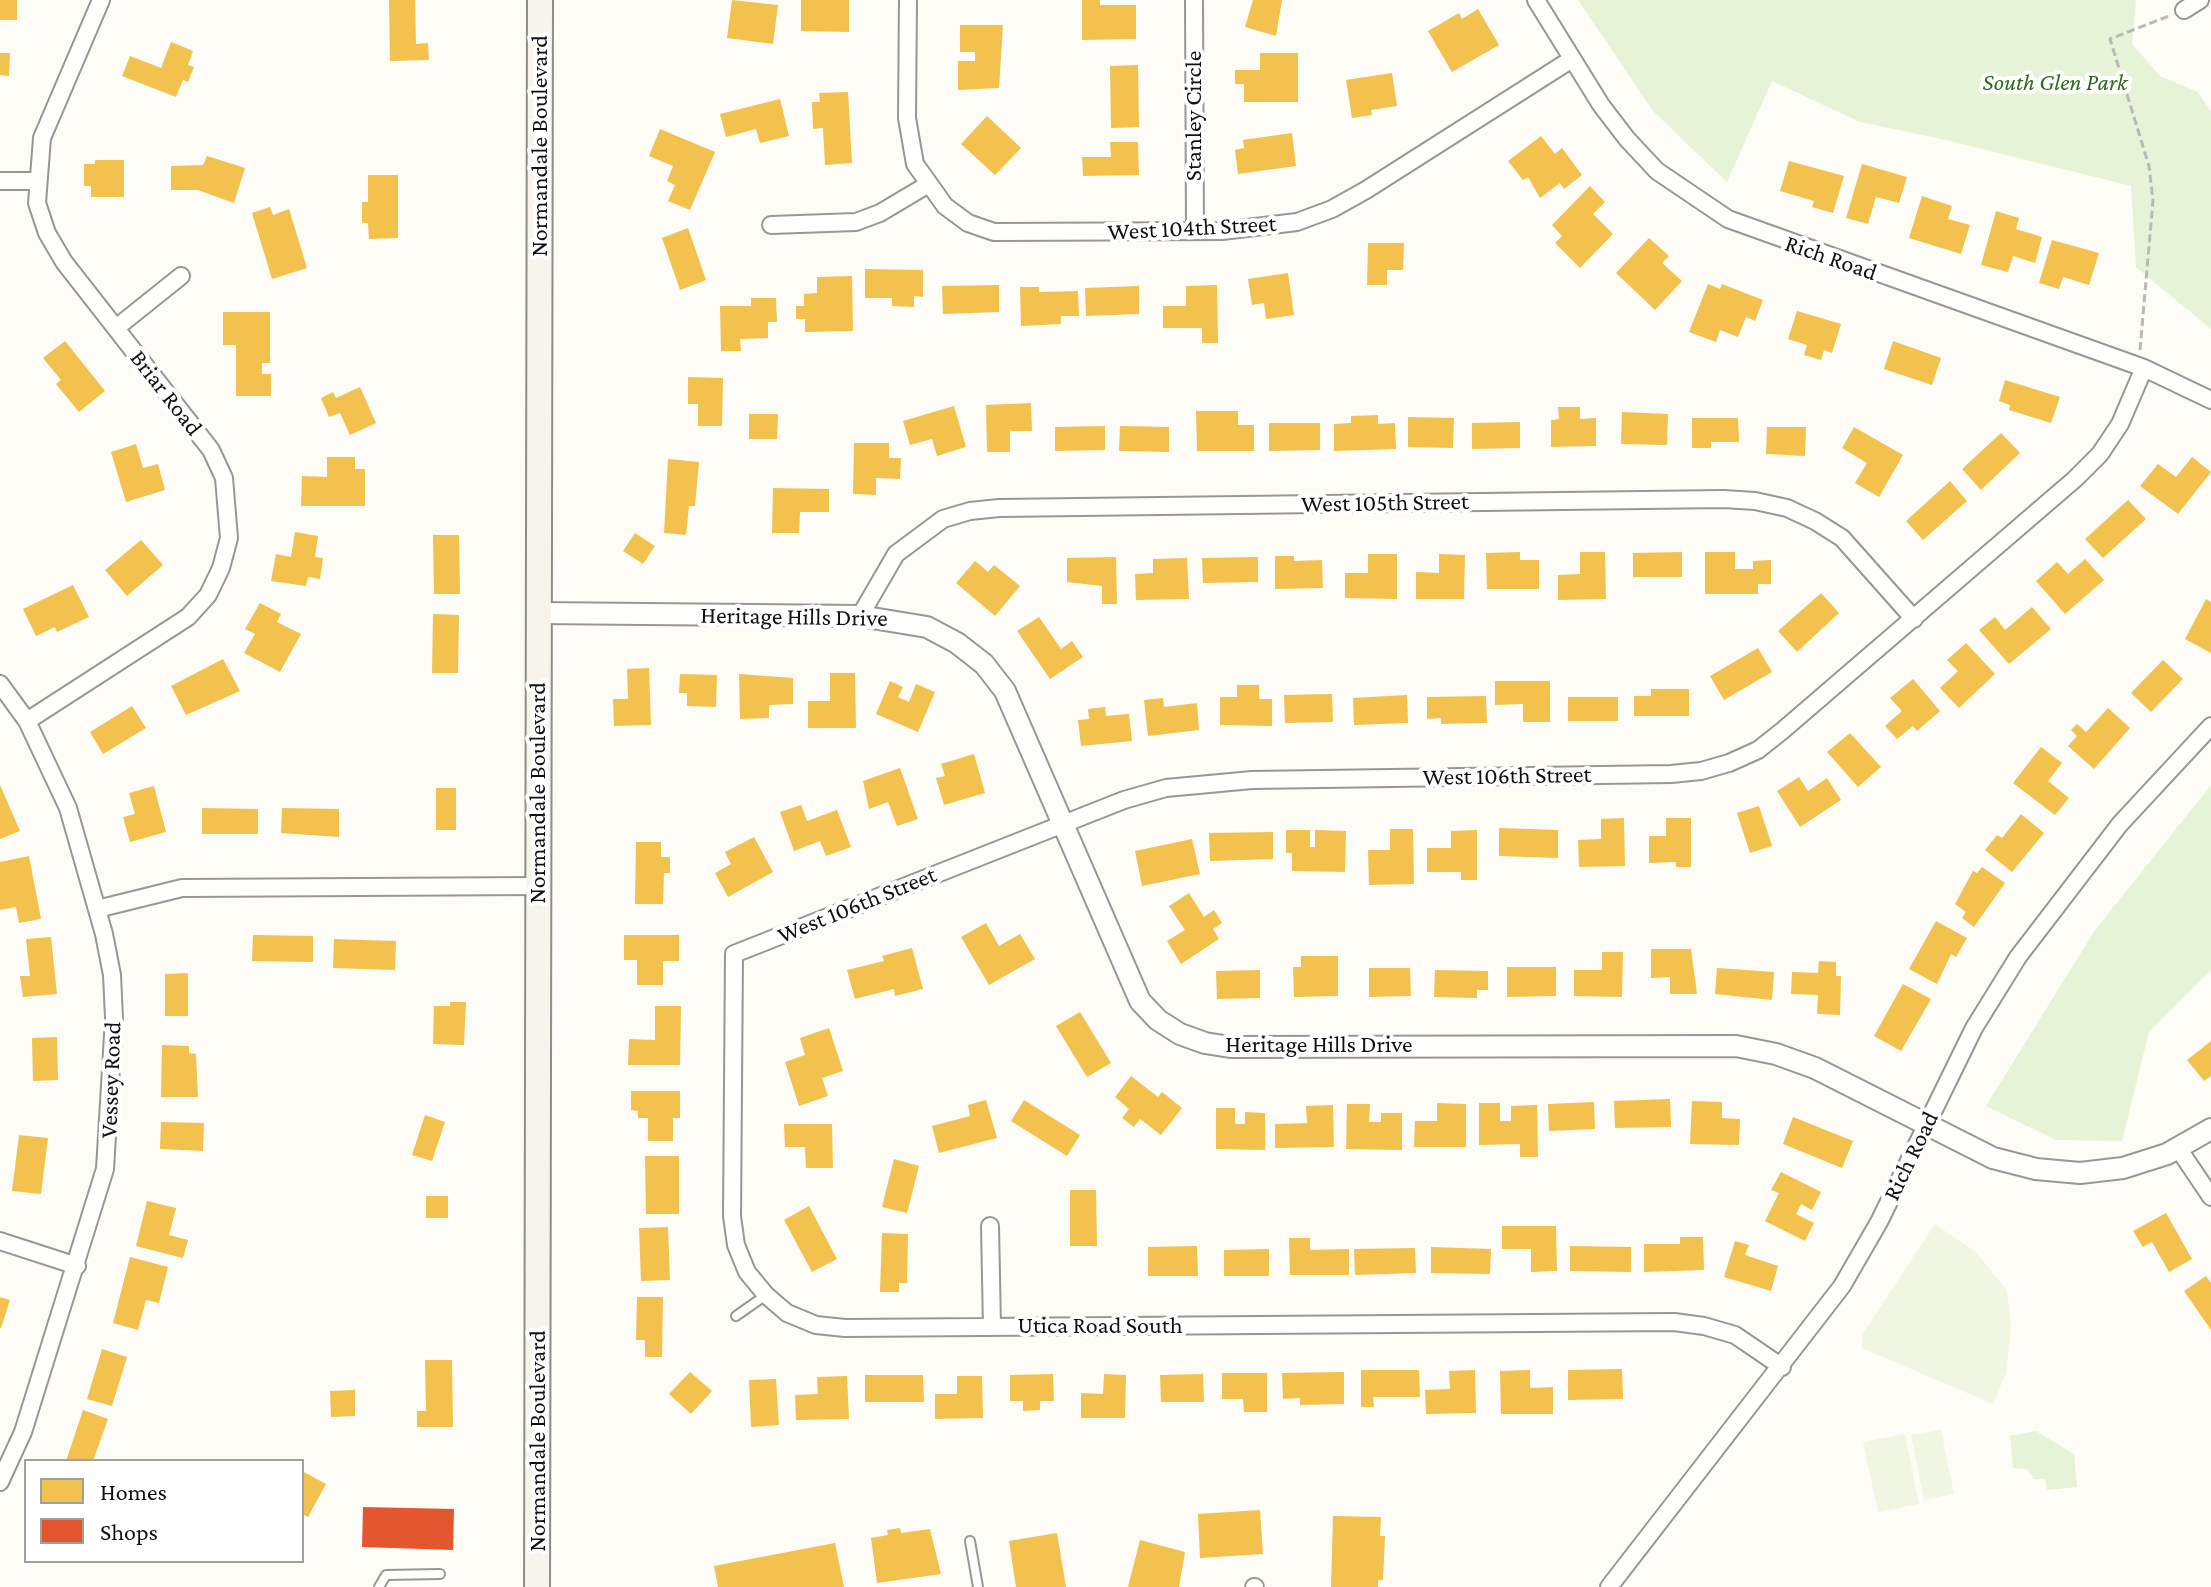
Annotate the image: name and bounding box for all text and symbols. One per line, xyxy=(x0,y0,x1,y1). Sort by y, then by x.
street label: Normandale Boulevard xyxy=(526,35,554,257)
street label: Stanley Circle xyxy=(1180,51,1208,181)
park label: South Glen Park xyxy=(1983,69,2127,97)
street label: West 104th Street xyxy=(1107,209,1277,247)
street label: Rich Road xyxy=(1781,229,1881,287)
street label: Briar Road xyxy=(124,344,208,442)
street label: West 105th Street xyxy=(1301,487,1469,519)
street label: Heritage Hills Drive xyxy=(700,601,888,633)
street label: Normandale Boulevard xyxy=(524,682,552,904)
street label: West 106th Street xyxy=(1422,760,1592,792)
street label: West 106th Street xyxy=(773,860,941,950)
street label: Vessey Road xyxy=(95,1021,127,1139)
street label: Heritage Hills Drive xyxy=(1225,1031,1413,1059)
street label: Rich Road xyxy=(1877,1107,1945,1205)
street label: Utica Road South xyxy=(1017,1312,1183,1340)
street label: Normandale Boulevard xyxy=(524,1330,552,1552)
legend xyxy=(24,1459,304,1563)
text: Homes xyxy=(100,1478,167,1505)
text: Shops xyxy=(100,1518,158,1545)

